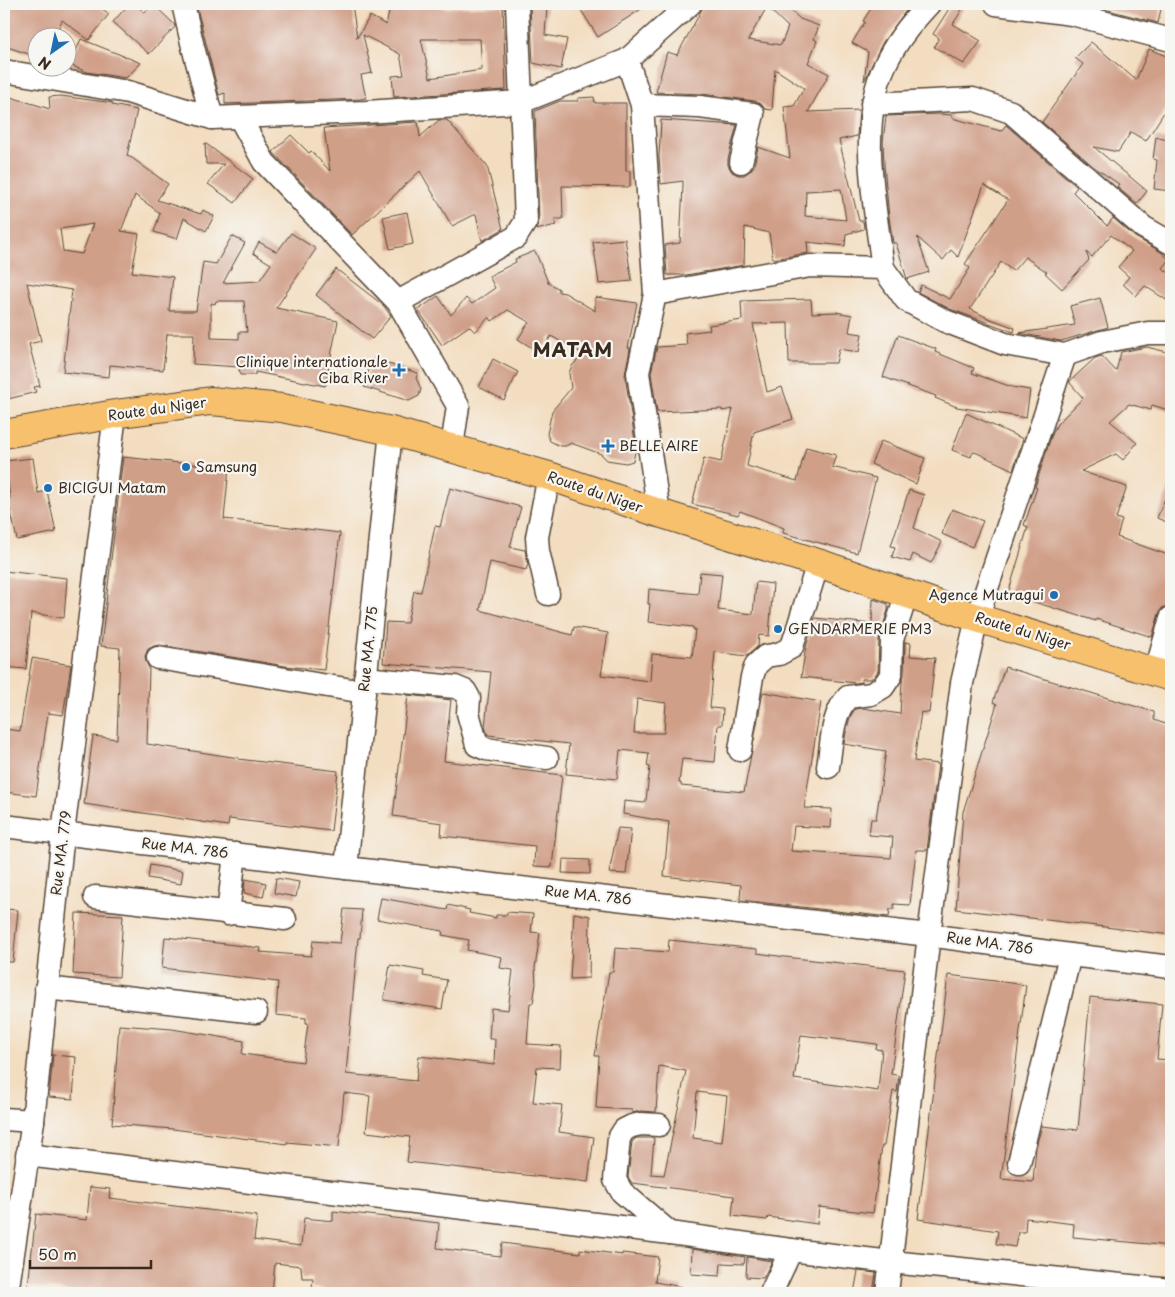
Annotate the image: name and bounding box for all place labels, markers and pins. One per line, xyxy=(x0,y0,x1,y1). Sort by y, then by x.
place label: Clinique internationale Ciba River xyxy=(235,351,389,388)
marker: Clinique internationale Ciba River xyxy=(392,363,406,377)
place label: BELLE AIRE xyxy=(619,435,699,456)
marker: BELLE AIRE xyxy=(601,439,615,453)
place label: Samsung xyxy=(196,456,257,477)
marker: Samsung xyxy=(180,461,192,473)
place label: BICIGUI Matam xyxy=(58,477,166,498)
marker: BICIGUI Matam xyxy=(42,482,54,494)
place label: Agence Mutragui xyxy=(929,584,1044,605)
marker: Agence Mutragui xyxy=(1048,589,1060,601)
place label: GENDARMERIE PM3 xyxy=(788,618,932,639)
marker: GENDARMERIE PM3 xyxy=(772,623,784,635)

